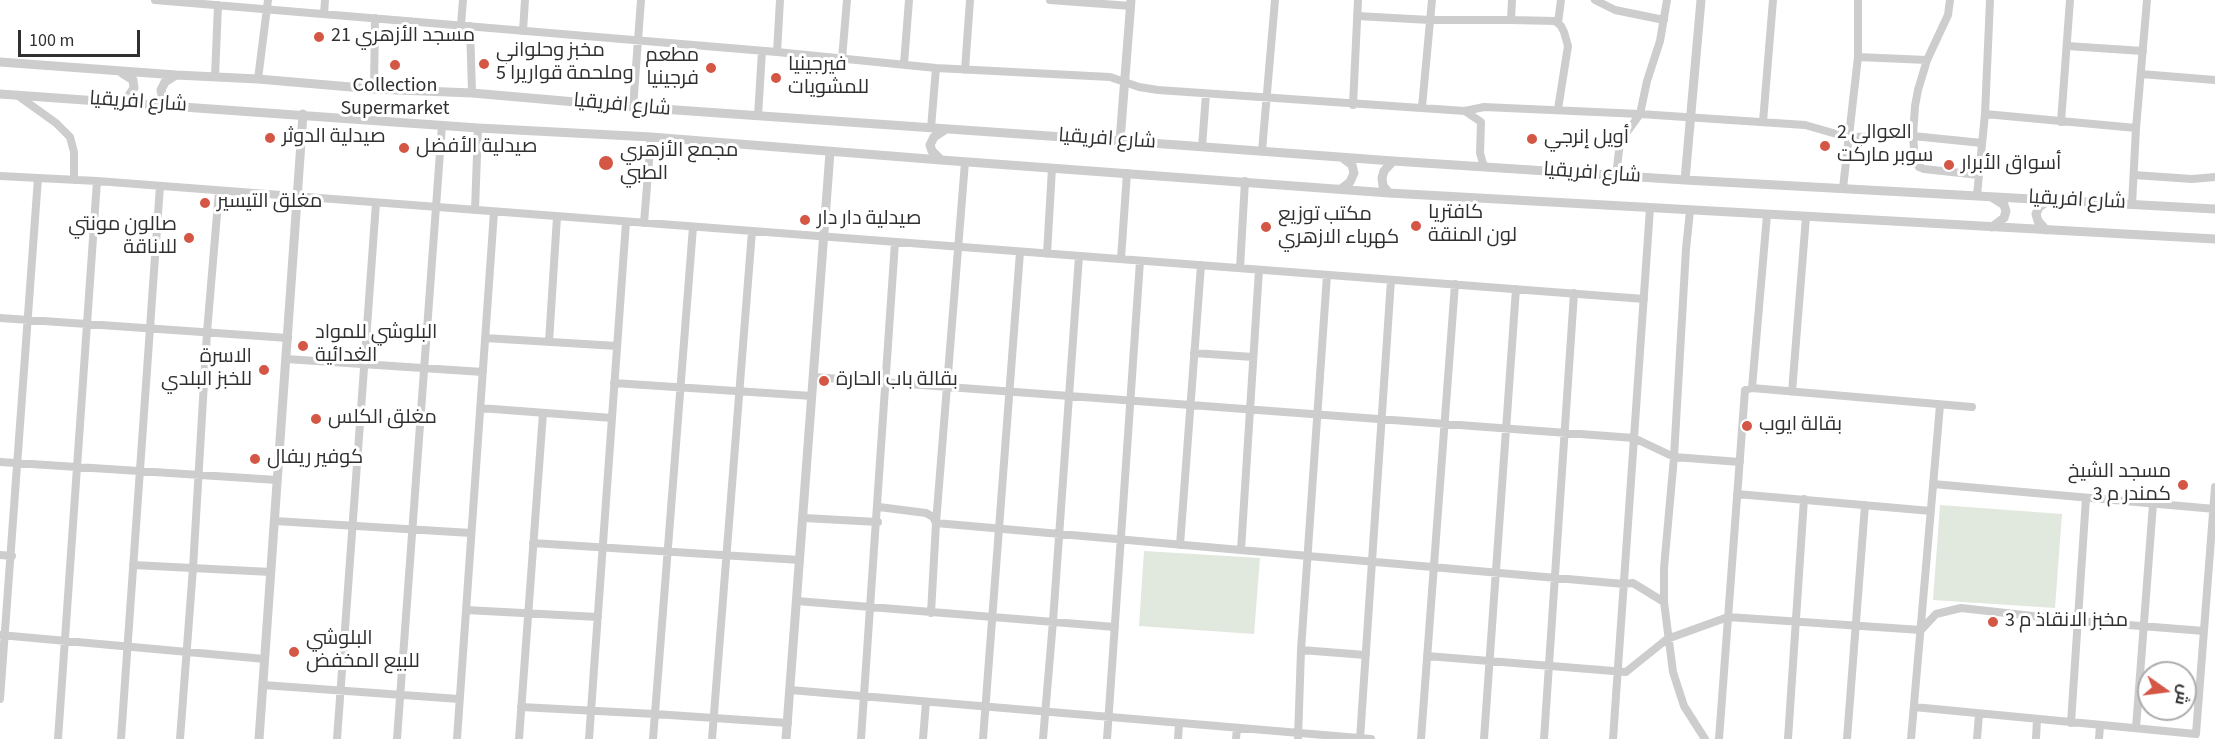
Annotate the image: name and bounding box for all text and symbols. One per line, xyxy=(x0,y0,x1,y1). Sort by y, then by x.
scale bar xyxy=(21,18,142,56)
place label: مسجد الأزهري 21 xyxy=(331,25,475,49)
text: 100 m xyxy=(29,28,74,53)
marker: مسجد الأزهري 21 xyxy=(312,30,326,44)
place label: مخبز وحلواني وملحمة قواريرا 5 xyxy=(496,40,634,87)
place label: مطعم فرجينيا xyxy=(645,45,699,92)
place label: فيرجينيا للمشويات xyxy=(788,54,869,101)
marker: مخبز وحلواني وملحمة قواريرا 5 xyxy=(477,57,491,71)
marker: Collection Supermarket xyxy=(388,58,402,72)
marker: مطعم فرجينيا xyxy=(704,61,718,75)
marker: فيرجينيا للمشويات xyxy=(769,71,783,85)
place label: Collection Supermarket xyxy=(340,75,450,122)
street label: شارع افريقيا xyxy=(88,88,188,118)
street label: شارع افريقيا xyxy=(572,90,672,122)
place label: العوالي 2 سوبر ماركت xyxy=(1837,122,1933,169)
street label: شارع افريقيا xyxy=(1057,125,1157,155)
place label: صيدلية الدوثر xyxy=(282,126,386,150)
place label: أويل إنرجي xyxy=(1544,127,1629,151)
marker: صيدلية الدوثر xyxy=(263,131,277,145)
marker: أويل إنرجي xyxy=(1525,132,1539,146)
place label: صيدلية الأفضل xyxy=(416,136,537,160)
marker: العوالي 2 سوبر ماركت xyxy=(1818,139,1832,153)
place label: مجمع الأزهري الطبي xyxy=(620,140,738,187)
marker: صيدلية الأفضل xyxy=(397,141,411,155)
place label: أسواق الأبرار xyxy=(1961,153,2061,177)
marker: مجمع الأزهري الطبي xyxy=(597,154,615,172)
marker: أسواق الأبرار xyxy=(1942,158,1956,172)
street label: شارع افريقيا xyxy=(1542,159,1642,189)
street label: شارع افريقيا xyxy=(2028,186,2126,216)
place label: مغلق التيسير xyxy=(217,191,322,215)
marker: مغلق التيسير xyxy=(198,196,212,210)
place label: كافتريا لون المنقة xyxy=(1428,202,1517,249)
place label: مكتب توزيع كهرباء الازهري xyxy=(1278,204,1399,251)
place label: صيدلية دار دار xyxy=(817,208,922,232)
marker: صيدلية دار دار xyxy=(798,213,812,227)
place label: صالون مونتي للاناقة xyxy=(68,214,177,261)
marker: كافتريا لون المنقة xyxy=(1409,219,1423,233)
marker: مكتب توزيع كهرباء الازهري xyxy=(1259,220,1273,234)
marker: صالون مونتي للاناقة xyxy=(182,231,196,245)
place label: البلوشي للمواد الغدائية xyxy=(315,322,437,369)
marker: البلوشي للمواد الغدائية xyxy=(296,339,310,353)
place label: الاسرة للخبز البلدي xyxy=(161,346,252,393)
marker: الاسرة للخبز البلدي xyxy=(257,363,271,377)
place label: بقالة باب الحارة xyxy=(836,369,958,393)
marker: بقالة باب الحارة xyxy=(817,374,831,388)
place label: مغلق الكلس xyxy=(328,407,437,431)
marker: مغلق الكلس xyxy=(309,412,323,426)
place label: بقالة ايوب xyxy=(1759,414,1842,438)
marker: بقالة ايوب xyxy=(1740,419,1754,433)
place label: كوفير ريفال xyxy=(267,447,363,471)
marker: كوفير ريفال xyxy=(248,452,262,466)
place label: مسجد الشيخ كمندر م 3 xyxy=(2068,461,2171,508)
marker: مسجد الشيخ كمندر م 3 xyxy=(2176,478,2190,492)
place label: مخبز الانقاذ م 3 xyxy=(2005,610,2128,634)
marker: مخبز الانقاذ م 3 xyxy=(1986,615,2000,629)
place label: البلوشي للبيع المخفض xyxy=(306,628,420,675)
marker: البلوشي للبيع المخفض xyxy=(287,645,301,659)
north arrow xyxy=(2137,661,2197,721)
text: ش xyxy=(2169,682,2196,707)

